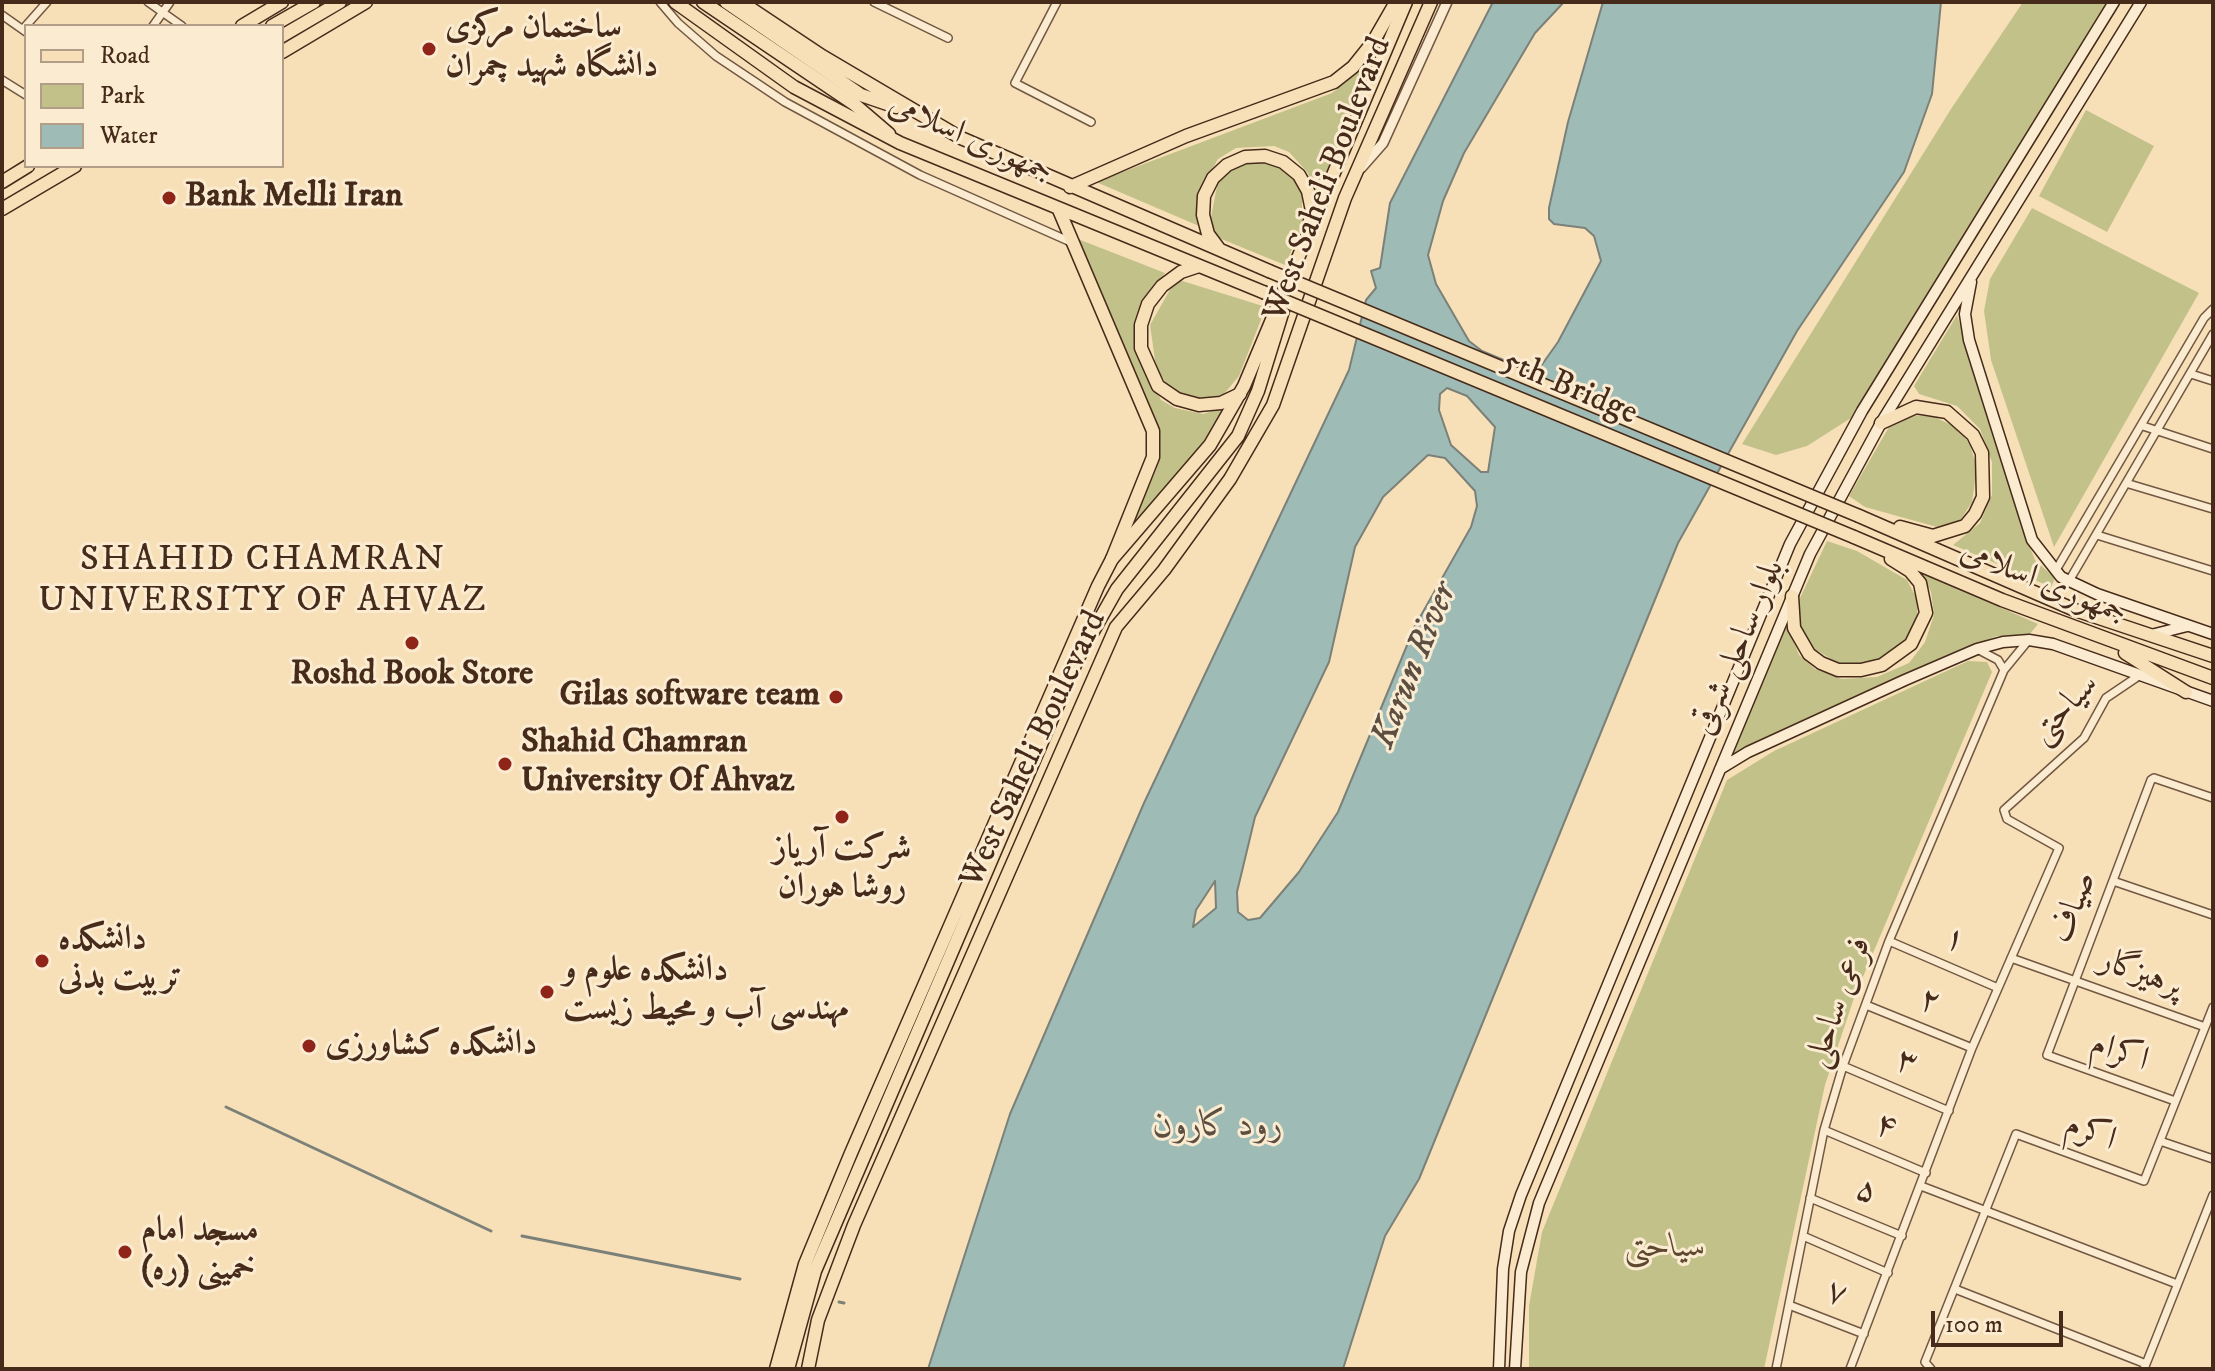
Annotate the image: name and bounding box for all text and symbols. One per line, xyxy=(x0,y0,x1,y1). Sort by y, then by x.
place label: ساختمان مرکزی دانشگاه شهید چمران xyxy=(445,9,658,88)
legend xyxy=(24,24,284,168)
street label: West Saheli Boulevard xyxy=(1256,32,1402,328)
marker: ساختمان مرکزی دانشگاه شهید چمران xyxy=(420,40,438,58)
text: Road xyxy=(100,41,150,71)
text: Park xyxy=(100,81,145,111)
street label: جمهوری اسلامی xyxy=(881,86,1059,194)
text: Water xyxy=(100,121,157,151)
place label: Bank Melli Iran xyxy=(185,178,403,218)
marker: Bank Melli Iran xyxy=(160,189,178,207)
street label: 5th Bridge xyxy=(1495,342,1643,436)
street label: جمهوری اسلامی xyxy=(1954,532,2132,636)
district label: SHAHID CHAMRAN UNIVERSITY OF AHVAZ xyxy=(38,540,488,625)
street label: بلوار ساحلی شرقی xyxy=(1685,554,1795,742)
water label: Karun River xyxy=(1363,577,1469,755)
street label: West Saheli Boulevard xyxy=(953,605,1117,895)
marker: Roshd Book Store xyxy=(403,634,421,652)
place label: Roshd Book Store xyxy=(291,656,533,696)
street label: سیاحتی xyxy=(2023,666,2109,754)
place label: Gilas software team xyxy=(560,677,820,717)
marker: Gilas software team xyxy=(827,688,845,706)
place label: Shahid Chamran University Of Ahvaz xyxy=(521,724,795,804)
marker: Shahid Chamran University Of Ahvaz xyxy=(496,755,514,773)
marker: شرکت آریاز روشا هوران xyxy=(833,808,851,826)
place label: شرکت آریاز روشا هوران xyxy=(773,830,911,910)
street label: صیاف xyxy=(2043,867,2107,949)
street label: ۱ xyxy=(1937,918,1971,964)
place label: دانشکده تربیت بدنی xyxy=(58,921,182,1000)
street label: فرعی ساحلی xyxy=(1798,932,1882,1074)
street label: پرهیزگار xyxy=(2093,941,2187,1009)
marker: دانشکده تربیت بدنی xyxy=(33,952,51,970)
place label: دانشکده علوم و مهندسی آب و محیط زیست xyxy=(563,952,848,1032)
street label: ۲ xyxy=(1912,980,1946,1026)
marker: دانشکده علوم و مهندسی آب و محیط زیست xyxy=(538,983,556,1001)
street label: اکرام xyxy=(2085,1025,2153,1083)
place label: دانشکده کشاورزی xyxy=(325,1026,537,1066)
marker: دانشکده کشاورزی xyxy=(300,1037,318,1055)
street label: ۳ xyxy=(1889,1041,1923,1087)
street label: ۴ xyxy=(1868,1105,1902,1151)
water label: رود کارون xyxy=(1153,1106,1283,1150)
street label: اکرم xyxy=(2059,1106,2121,1162)
street label: ۵ xyxy=(1849,1170,1883,1216)
place label: مسجد امام خمینی (ره) xyxy=(141,1212,259,1292)
park label: سیاحتی xyxy=(1624,1229,1706,1269)
marker: مسجد امام خمینی (ره) xyxy=(116,1243,134,1261)
street label: ۷ xyxy=(1819,1272,1853,1318)
scale bar xyxy=(1935,1295,2067,1345)
text: 100 m xyxy=(1945,1310,2003,1340)

